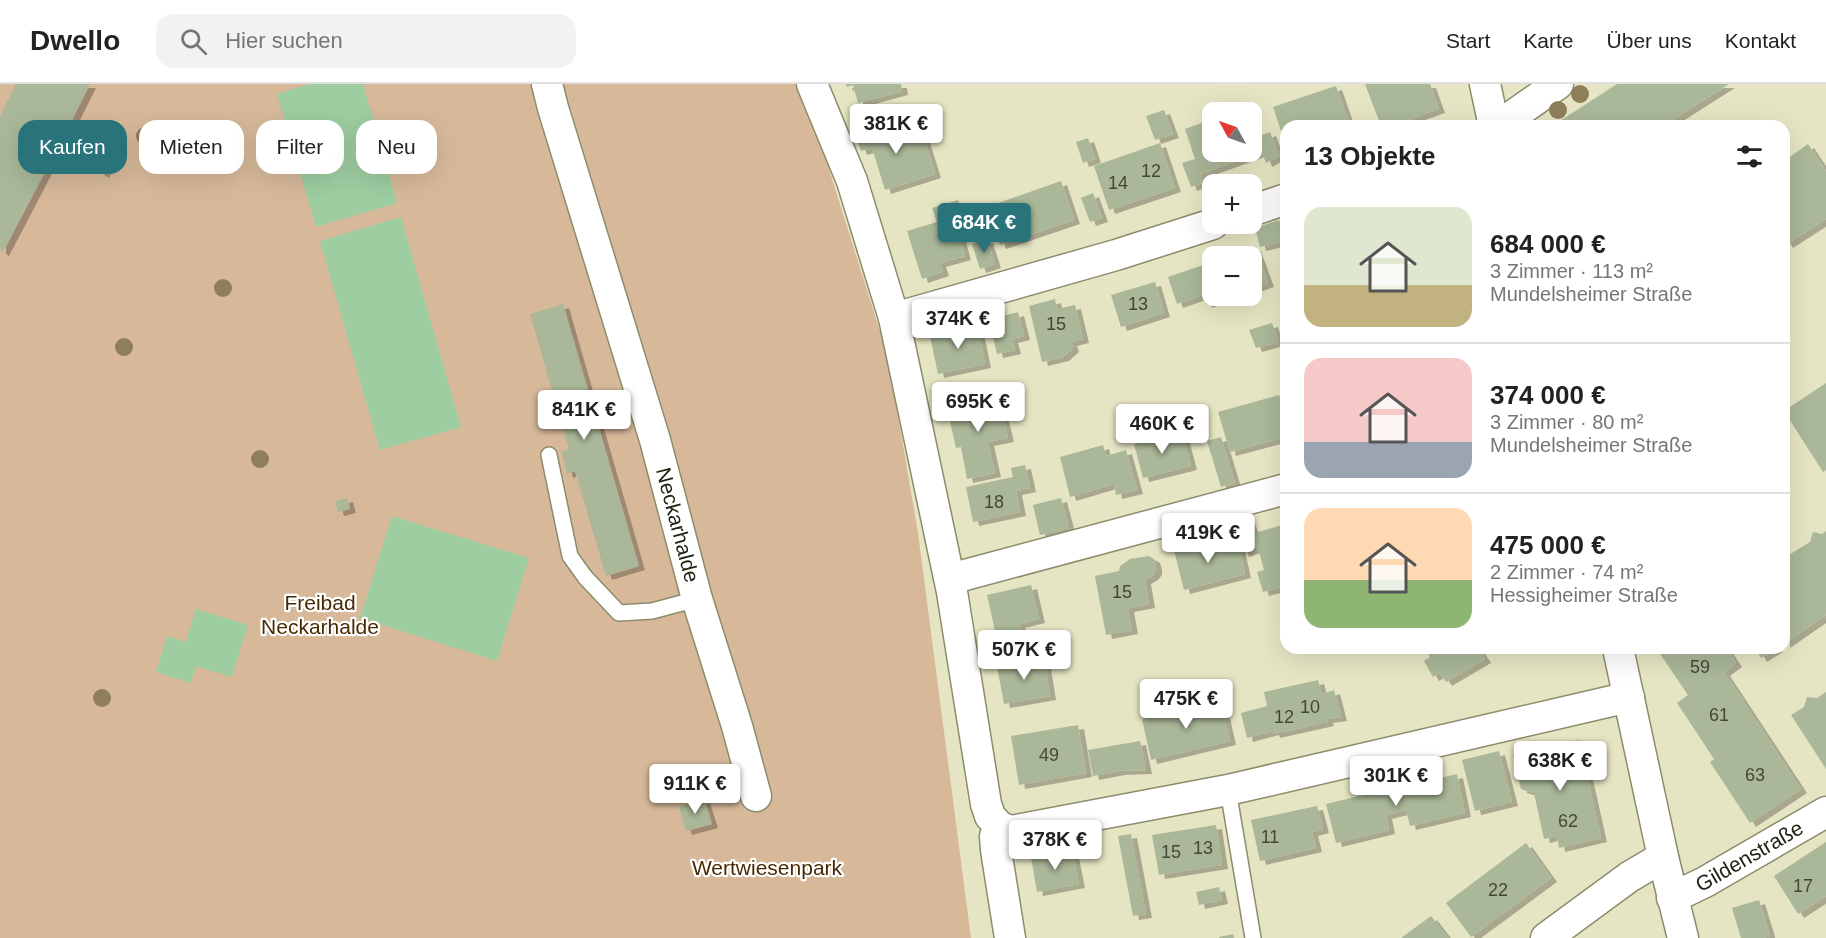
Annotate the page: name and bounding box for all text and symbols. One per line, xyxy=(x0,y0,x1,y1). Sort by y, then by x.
search box xyxy=(156,14,576,68)
text: Dwello xyxy=(30,25,120,56)
icon: search xyxy=(177,25,210,58)
text: Hier suchen xyxy=(225,28,343,53)
text: Start xyxy=(1446,29,1490,52)
text: Karte xyxy=(1523,29,1574,52)
text: Über uns xyxy=(1607,29,1692,52)
text: Kontakt xyxy=(1725,29,1796,52)
north arrow xyxy=(1202,102,1262,162)
map controls xyxy=(1202,102,1262,306)
pin: 381K € xyxy=(847,104,945,155)
text: 381K € xyxy=(864,112,928,134)
chip: Kaufen xyxy=(18,120,127,174)
chip: Mieten xyxy=(139,120,244,174)
chip: Filter xyxy=(256,120,344,174)
chip: Neu xyxy=(356,120,437,174)
icon: filters xyxy=(1733,140,1766,173)
text: 13 Objekte xyxy=(1304,141,1436,171)
house number: 12 xyxy=(1141,161,1161,181)
house number: 14 xyxy=(1108,173,1128,193)
button: + xyxy=(1202,174,1262,234)
pin: 684K € xyxy=(935,203,1033,254)
text: 684K € xyxy=(952,211,1016,233)
text: 684 000 € xyxy=(1490,229,1606,259)
icon: home xyxy=(1352,231,1424,303)
button: − xyxy=(1202,246,1262,306)
text: 3 Zimmer · 113 m² xyxy=(1490,260,1653,282)
text: Mundelsheimer Straße xyxy=(1490,283,1692,305)
house number: 13 xyxy=(1128,294,1148,314)
pin: 374K € xyxy=(909,299,1007,350)
text: 374K € xyxy=(926,307,990,329)
house number: 15 xyxy=(1046,314,1066,334)
text: 374 000 € xyxy=(1490,380,1606,410)
pin: 695K € xyxy=(929,382,1027,433)
icon: home xyxy=(1352,382,1424,454)
pin: 841K € xyxy=(535,390,633,441)
text: 695K € xyxy=(946,390,1010,412)
text: 841K € xyxy=(552,398,616,420)
pin: 460K € xyxy=(1113,404,1211,455)
text: 3 Zimmer · 80 m² xyxy=(1490,411,1643,433)
text: 460K € xyxy=(1130,412,1194,434)
text: Mundelsheimer Straße xyxy=(1490,434,1692,456)
street label: Neckarhalde xyxy=(652,465,704,585)
house number: 18 xyxy=(984,492,1004,512)
pin: 419K € xyxy=(1159,513,1257,564)
text: 419K € xyxy=(1176,521,1240,543)
text: 475 000 € xyxy=(1490,530,1606,560)
icon: home xyxy=(1352,532,1424,604)
text: 2 Zimmer · 74 m² xyxy=(1490,561,1643,583)
house number: 15 xyxy=(1112,582,1132,602)
text: Hessigheimer Straße xyxy=(1490,584,1678,606)
park label: Freibad Neckarhalde xyxy=(261,591,379,638)
pin: 507K € xyxy=(975,630,1073,681)
text: 507K € xyxy=(992,638,1056,660)
house number: 59 xyxy=(1690,657,1710,677)
pin: 475K € xyxy=(1137,679,1235,730)
text: 475K € xyxy=(1154,687,1218,709)
house number: 10 xyxy=(1300,697,1320,717)
house number: 61 xyxy=(1709,705,1729,725)
house number: 12 xyxy=(1274,707,1294,727)
pin: 638K € xyxy=(1511,741,1609,792)
house number: 49 xyxy=(1039,745,1059,765)
text: 638K € xyxy=(1528,749,1592,771)
pin: 301K € xyxy=(1347,756,1445,807)
pin: 911K € xyxy=(646,764,744,815)
text: 301K € xyxy=(1364,764,1428,786)
house number: 63 xyxy=(1745,765,1765,785)
text: 911K € xyxy=(663,772,727,794)
house number: 62 xyxy=(1558,811,1578,831)
street label: Gildenstraße xyxy=(1692,816,1807,896)
pin: 378K € xyxy=(1006,820,1104,871)
house number: 11 xyxy=(1261,827,1279,847)
text: 378K € xyxy=(1023,828,1087,850)
house number: 13 xyxy=(1193,838,1213,858)
house number: 15 xyxy=(1161,842,1181,862)
park label: Wertwiesenpark xyxy=(692,856,843,879)
house number: 17 xyxy=(1793,876,1813,896)
house number: 22 xyxy=(1488,880,1508,900)

